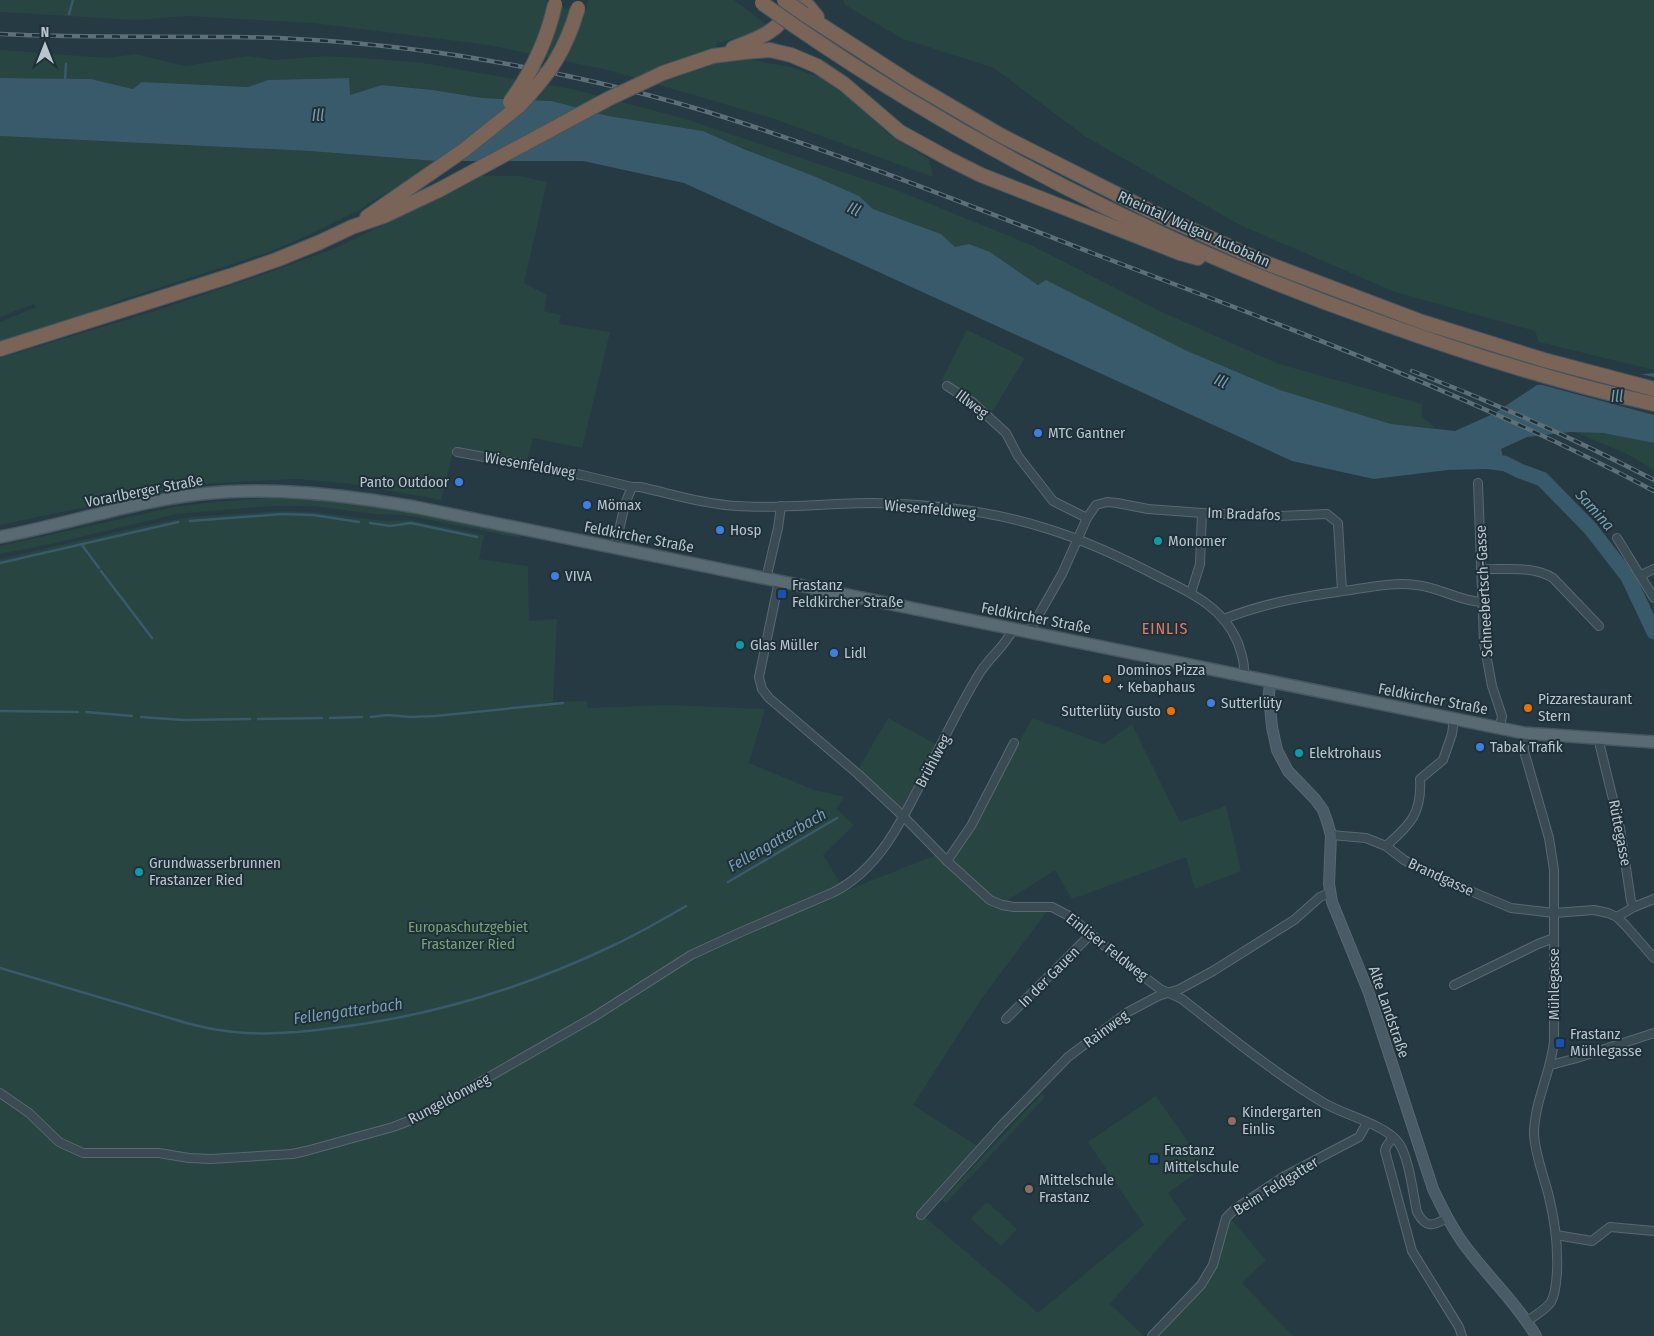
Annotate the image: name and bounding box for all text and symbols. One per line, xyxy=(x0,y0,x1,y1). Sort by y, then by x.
north arrow xyxy=(20,20,70,70)
text: N xyxy=(41,24,49,41)
water label: Ill xyxy=(312,106,324,125)
street label: Rheintal/Walgau Autobahn xyxy=(1115,187,1273,271)
water label: Ill xyxy=(844,198,864,220)
water label: Ill xyxy=(1211,370,1231,392)
street label: Illweg xyxy=(952,386,992,422)
water label: Ill xyxy=(1611,387,1623,406)
place label: MTC Gantner xyxy=(1048,424,1126,442)
marker: MTC Gantner xyxy=(1032,427,1044,439)
street label: Wiesenfeldweg xyxy=(483,448,577,482)
street label: Vorarlberger Straße xyxy=(84,471,204,511)
place label: Panto Outdoor xyxy=(360,473,450,491)
marker: Panto Outdoor xyxy=(453,476,465,488)
water label: Samina xyxy=(1571,485,1618,535)
place label: Mömax xyxy=(597,496,641,514)
street label: Wiesenfeldweg xyxy=(883,496,977,522)
marker: Mömax xyxy=(581,499,593,511)
street label: Im Bradafos xyxy=(1207,504,1281,524)
street label: Feldkircher Straße xyxy=(583,518,695,556)
place label: Hosp xyxy=(730,521,761,539)
marker: Hosp xyxy=(714,524,726,536)
street label: Schneebertsch-Gasse xyxy=(1472,525,1496,657)
place label: Monomer xyxy=(1168,532,1227,550)
marker: Monomer xyxy=(1152,535,1164,547)
place label: VIVA xyxy=(565,567,592,585)
marker: VIVA xyxy=(549,570,561,582)
place label: Frastanz Feldkircher Straße xyxy=(792,576,903,611)
marker: Frastanz Feldkircher Straße xyxy=(776,588,788,600)
street label: Feldkircher Straße xyxy=(980,599,1092,637)
district label: EINLIS xyxy=(1142,619,1188,638)
place label: Glas Müller xyxy=(750,636,819,654)
marker: Glas Müller xyxy=(734,639,746,651)
place label: Lidl xyxy=(844,644,866,662)
marker: Lidl xyxy=(828,647,840,659)
place label: Dominos Pizza + Kebaphaus xyxy=(1117,661,1205,696)
marker: Dominos Pizza + Kebaphaus xyxy=(1101,673,1113,685)
street label: Feldkircher Straße xyxy=(1377,680,1489,718)
place label: Pizzarestaurant Stern xyxy=(1538,690,1632,725)
place label: Sutterlüty xyxy=(1221,694,1282,712)
marker: Sutterlüty xyxy=(1205,697,1217,709)
place label: Sutterlüty Gusto xyxy=(1061,702,1161,720)
marker: Pizzarestaurant Stern xyxy=(1522,702,1534,714)
marker: Sutterlüty Gusto xyxy=(1165,705,1177,717)
street label: Brühlweg xyxy=(912,731,954,791)
place label: Tabak Trafik xyxy=(1490,738,1563,756)
marker: Tabak Trafik xyxy=(1474,741,1486,753)
place label: Elektrohaus xyxy=(1309,744,1381,762)
marker: Elektrohaus xyxy=(1293,747,1305,759)
street label: Rüttegasse xyxy=(1605,798,1635,868)
water label: Fellengatterbach xyxy=(725,804,829,876)
place label: Grundwasserbrunnen Frastanzer Ried xyxy=(149,854,281,889)
street label: Brandgasse xyxy=(1405,854,1477,900)
marker: Grundwasserbrunnen Frastanzer Ried xyxy=(133,866,145,878)
street label: Einliser Feldweg xyxy=(1063,910,1151,984)
park label: Europaschutzgebiet Frastanzer Ried xyxy=(408,918,528,953)
street label: In der Gauen xyxy=(1015,943,1083,1011)
street label: Mühlegasse xyxy=(1545,948,1563,1020)
street label: Alte Landstraße xyxy=(1365,964,1413,1060)
water label: Fellengatterbach xyxy=(292,994,404,1028)
street label: Rainweg xyxy=(1080,1007,1132,1051)
place label: Frastanz Mühlegasse xyxy=(1570,1025,1642,1060)
marker: Frastanz Mühlegasse xyxy=(1554,1037,1566,1049)
street label: Rungeldonweg xyxy=(405,1070,493,1128)
place label: Kindergarten Einlis xyxy=(1242,1103,1321,1138)
marker: Kindergarten Einlis xyxy=(1226,1115,1238,1127)
place label: Frastanz Mittelschule xyxy=(1164,1141,1239,1176)
street label: Beim Feldgatter xyxy=(1230,1152,1322,1219)
marker: Frastanz Mittelschule xyxy=(1148,1153,1160,1165)
place label: Mittelschule Frastanz xyxy=(1039,1171,1114,1206)
marker: Mittelschule Frastanz xyxy=(1023,1183,1035,1195)

